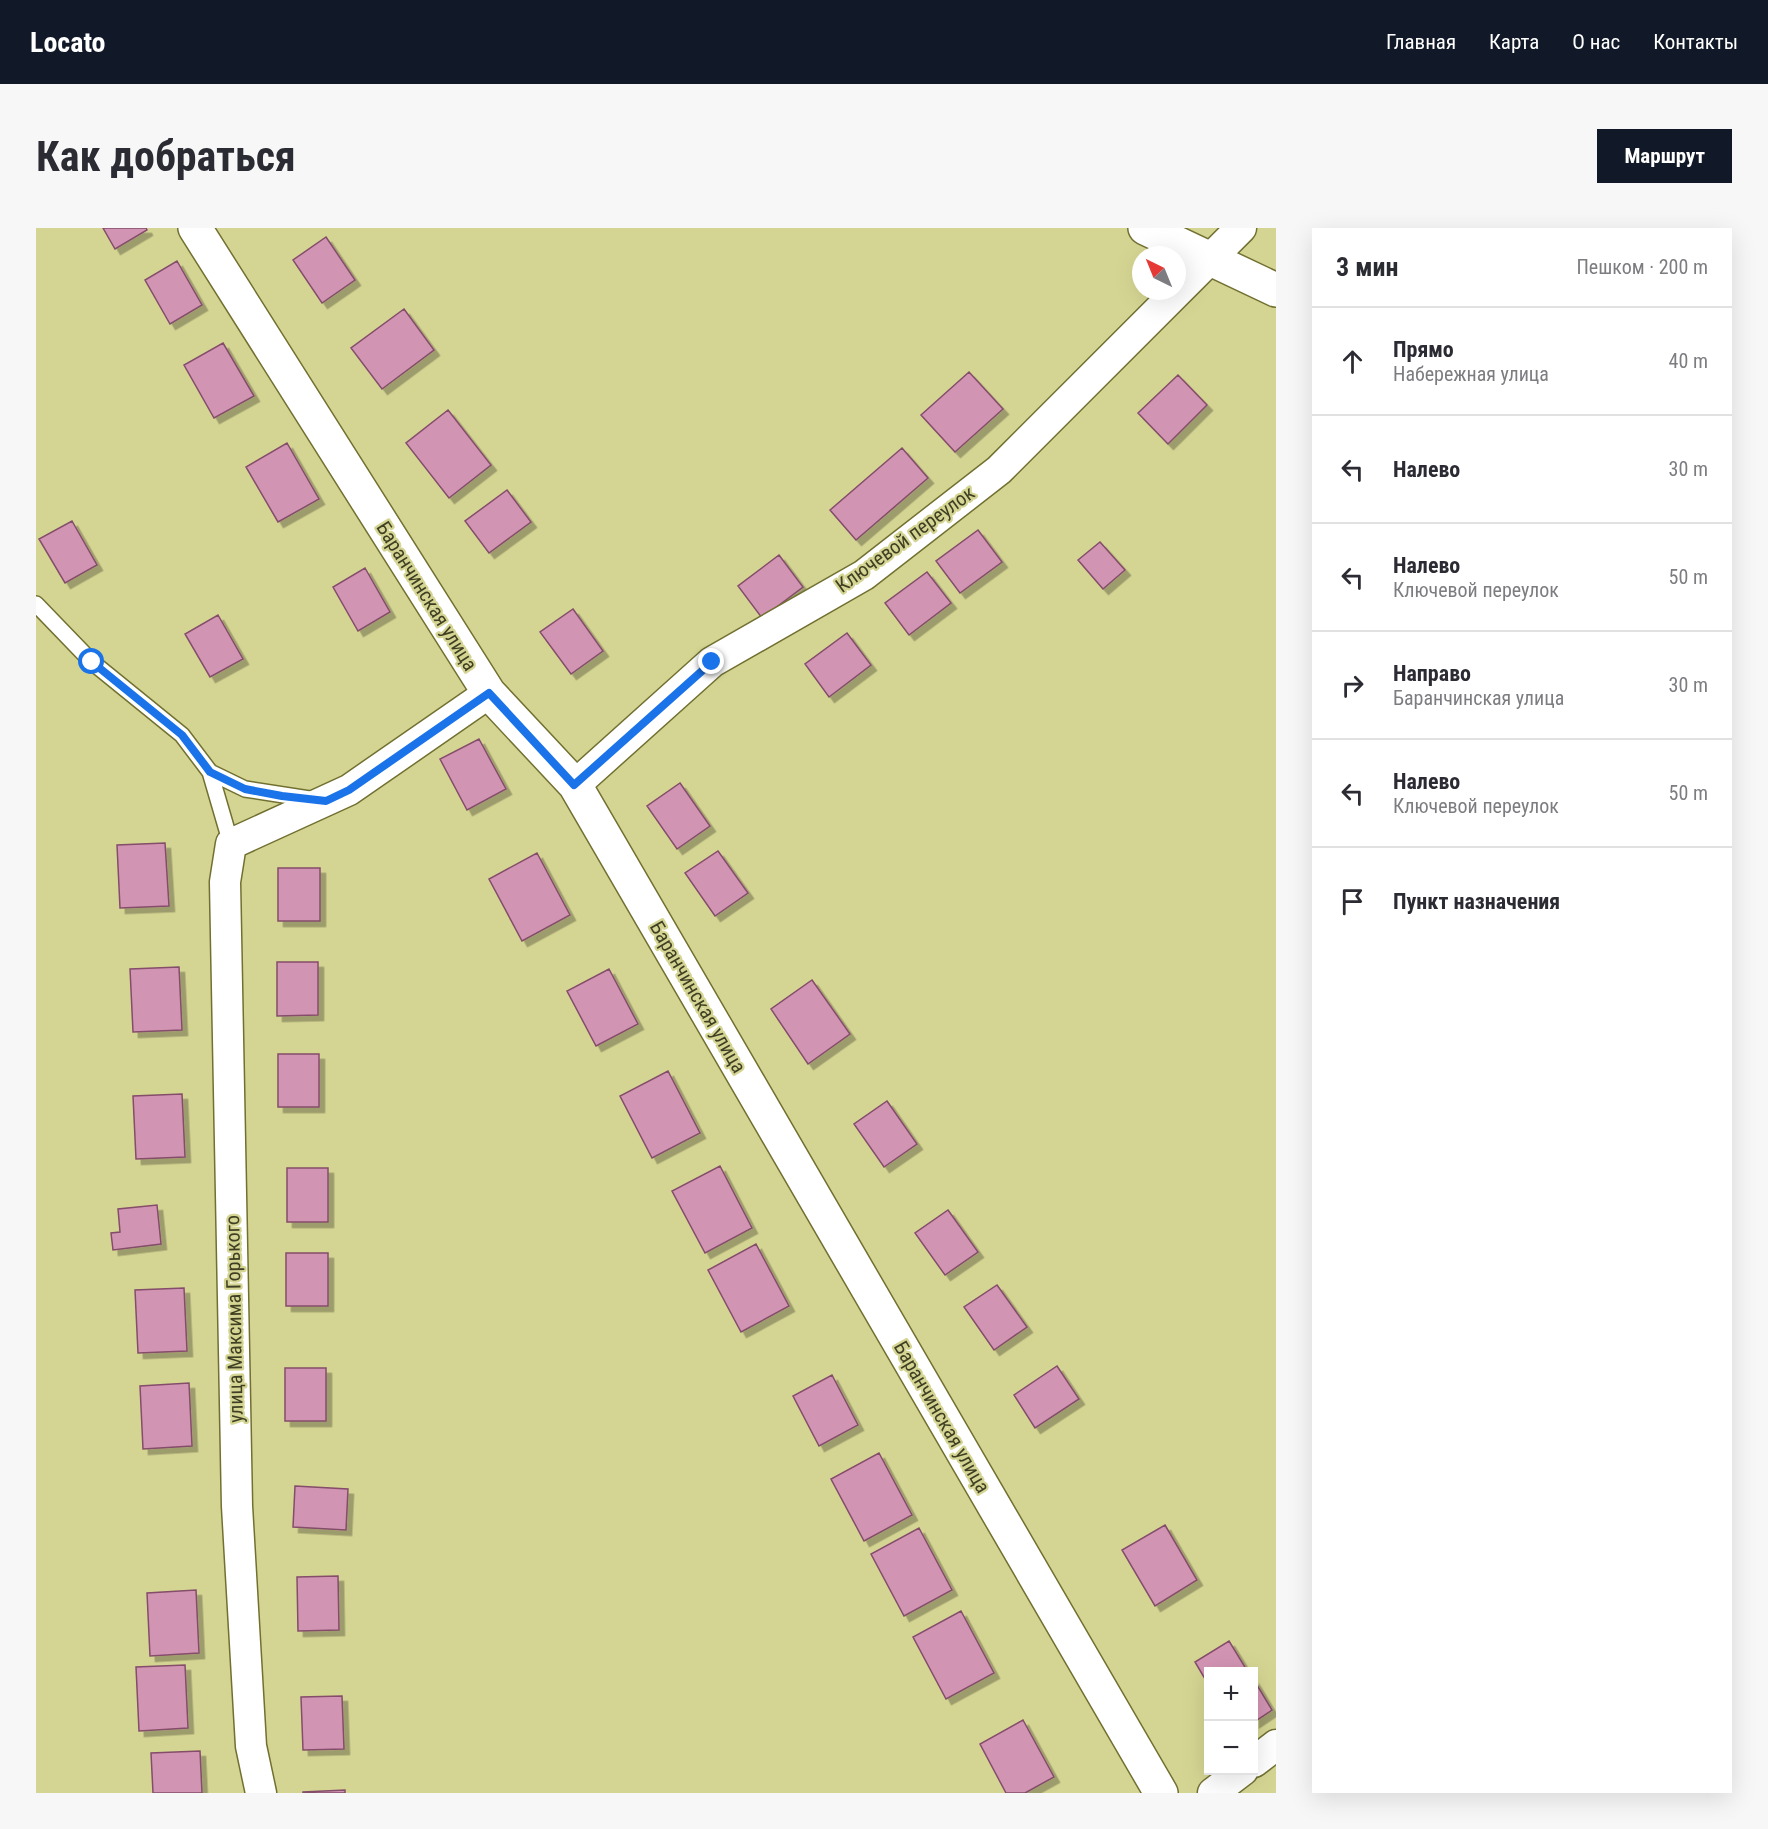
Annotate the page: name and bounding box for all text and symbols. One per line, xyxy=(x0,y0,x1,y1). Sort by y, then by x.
text: Locato xyxy=(30,26,106,59)
text: Главная xyxy=(1386,30,1456,54)
text: Карта xyxy=(1489,30,1539,54)
text: О нас xyxy=(1572,30,1620,54)
text: Контакты xyxy=(1653,30,1738,54)
button: Маршрут xyxy=(1597,129,1732,183)
text: Как добраться xyxy=(36,132,296,181)
north arrow xyxy=(1132,246,1186,300)
text: 3 мин xyxy=(1336,252,1398,282)
text: Пешком · 200 m xyxy=(1576,255,1708,279)
text: Прямо xyxy=(1393,337,1454,362)
icon: ahead xyxy=(1336,345,1369,378)
text: 40 m xyxy=(1669,349,1708,373)
text: Набережная улица xyxy=(1393,362,1549,386)
icon: left xyxy=(1336,453,1369,486)
text: Налево xyxy=(1393,457,1460,482)
text: 30 m xyxy=(1669,457,1708,481)
street label: Ключевой переулок xyxy=(831,480,979,597)
street label: Баранчинская улица xyxy=(371,517,483,675)
text: Налево xyxy=(1393,553,1460,578)
icon: left xyxy=(1336,561,1369,594)
text: 50 m xyxy=(1669,565,1708,589)
text: Ключевой переулок xyxy=(1393,578,1559,602)
route start xyxy=(78,648,104,674)
route end xyxy=(698,648,724,674)
text: Направо xyxy=(1393,661,1471,686)
icon: right xyxy=(1336,669,1369,702)
text: 30 m xyxy=(1669,673,1708,697)
text: Баранчинская улица xyxy=(1393,686,1564,710)
text: Налево xyxy=(1393,769,1460,794)
icon: left xyxy=(1336,777,1369,810)
text: 50 m xyxy=(1669,781,1708,805)
text: Ключевой переулок xyxy=(1393,794,1559,818)
icon: arrive xyxy=(1336,885,1369,918)
text: Пункт назначения xyxy=(1393,889,1560,914)
street label: Баранчинская улица xyxy=(645,917,751,1077)
street label: улица Максима Горького xyxy=(220,1215,248,1423)
street label: Баранчинская улица xyxy=(889,1337,995,1497)
map controls xyxy=(1204,1667,1258,1775)
button: + xyxy=(1204,1667,1258,1721)
button: − xyxy=(1204,1721,1258,1775)

